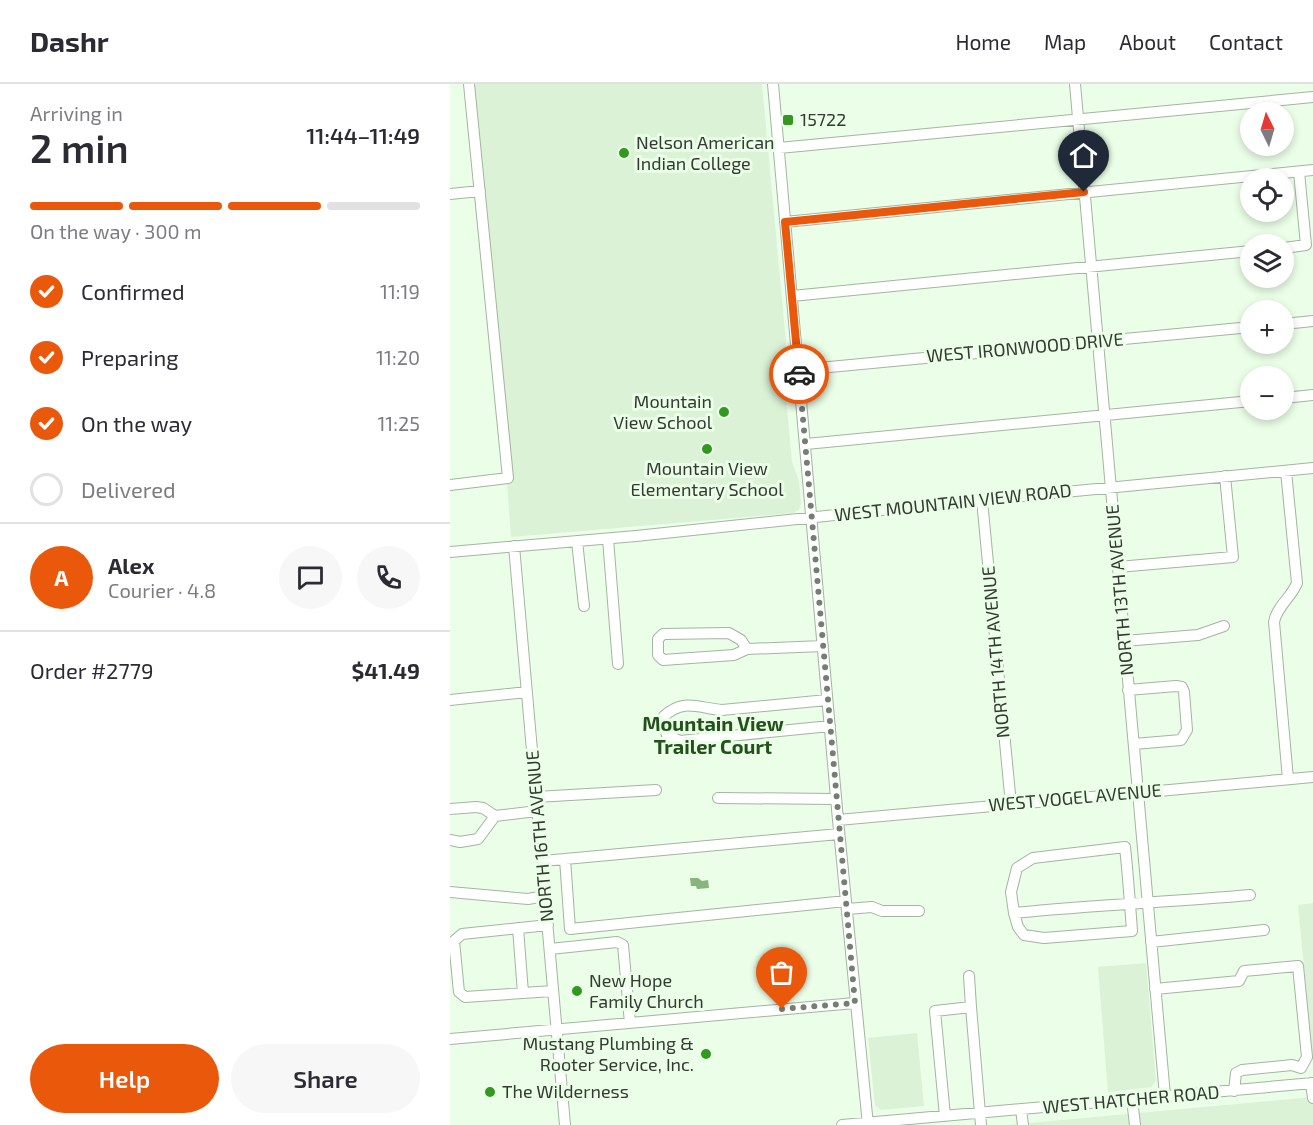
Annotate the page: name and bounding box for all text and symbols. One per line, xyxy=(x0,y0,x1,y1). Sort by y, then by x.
text: Dashr xyxy=(30,24,109,58)
text: Home xyxy=(955,29,1011,54)
text: Map xyxy=(1044,29,1086,54)
text: About xyxy=(1119,29,1176,54)
text: Contact xyxy=(1209,29,1283,54)
text: Arriving in xyxy=(30,101,123,125)
north arrow xyxy=(1240,102,1294,156)
map controls xyxy=(1240,102,1294,420)
place label: 15722 xyxy=(800,108,846,130)
marker: 15722 xyxy=(781,113,795,127)
text: 11:44–11:49 xyxy=(306,122,420,148)
text: 2 min xyxy=(30,124,129,171)
pin xyxy=(1058,130,1109,192)
place label: Nelson American Indian College xyxy=(636,131,775,174)
icon: home xyxy=(1067,139,1100,172)
marker: Nelson American Indian College xyxy=(617,146,631,160)
button: locate xyxy=(1240,168,1294,222)
text: On the way · 300 m xyxy=(30,219,202,243)
button: layers xyxy=(1240,234,1294,288)
icon: check xyxy=(30,275,63,308)
text: Confirmed xyxy=(81,278,185,304)
text: 11:19 xyxy=(380,279,420,303)
button: + xyxy=(1240,300,1294,354)
street label: WEST IRONWOOD DRIVE xyxy=(925,327,1124,367)
icon: check xyxy=(30,341,63,374)
text: Preparing xyxy=(81,344,179,370)
courier xyxy=(769,344,829,404)
text: 11:20 xyxy=(376,345,420,369)
icon: car xyxy=(783,358,816,391)
button: − xyxy=(1240,366,1294,420)
place label: Mountain View School xyxy=(613,390,713,433)
marker: Mountain View School xyxy=(717,405,731,419)
icon: check xyxy=(30,407,63,440)
text: On the way xyxy=(81,410,192,436)
text: 11:25 xyxy=(377,411,420,435)
marker: Mountain View Elementary School xyxy=(700,442,714,456)
place label: Mountain View Elementary School xyxy=(630,457,784,500)
text: Delivered xyxy=(81,476,176,502)
street label: WEST MOUNTAIN VIEW ROAD xyxy=(833,479,1072,525)
street label: NORTH 13TH AVENUE xyxy=(1101,504,1137,677)
button: chat xyxy=(279,546,342,609)
button: phone xyxy=(357,546,420,609)
text: Alex xyxy=(108,552,154,578)
text: A xyxy=(54,564,69,590)
street label: NORTH 14TH AVENUE xyxy=(977,565,1013,739)
text: Courier · 4.8 xyxy=(108,578,216,602)
text: Order #2779 xyxy=(30,657,154,683)
text: $41.49 xyxy=(351,657,420,683)
district label: Mountain View Trailer Court xyxy=(642,711,784,758)
street label: NORTH 16TH AVENUE xyxy=(521,749,557,923)
street label: WEST VOGEL AVENUE xyxy=(987,778,1163,816)
pin xyxy=(756,947,807,1009)
icon: bag xyxy=(765,956,798,989)
place label: New Hope Family Church xyxy=(589,969,704,1012)
marker: New Hope Family Church xyxy=(570,984,584,998)
place label: Mustang Plumbing & Rooter Service, Inc. xyxy=(522,1032,694,1075)
button: Help xyxy=(30,1044,219,1113)
button: Share xyxy=(231,1044,420,1113)
marker: Mustang Plumbing & Rooter Service, Inc. xyxy=(699,1047,713,1061)
place label: The Wilderness xyxy=(502,1080,629,1102)
street label: WEST HATCHER ROAD xyxy=(1042,1080,1220,1118)
marker: The Wilderness xyxy=(483,1085,497,1099)

